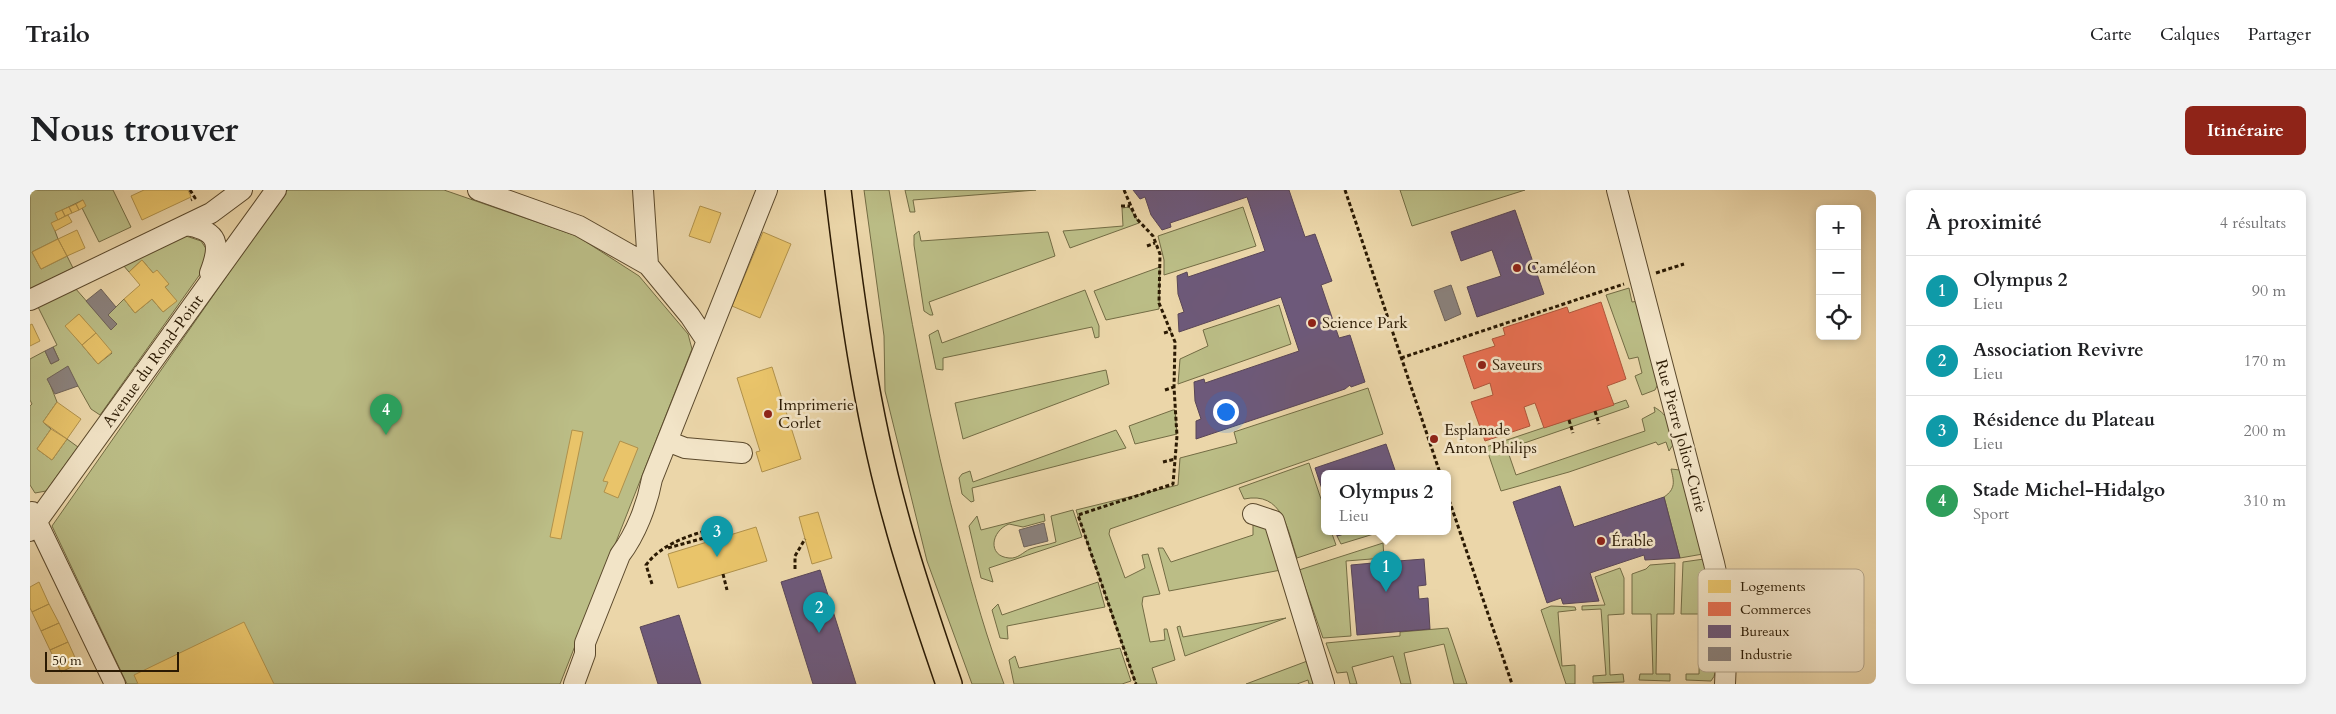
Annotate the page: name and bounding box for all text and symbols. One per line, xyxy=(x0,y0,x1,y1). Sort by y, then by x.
text: Trailo xyxy=(25,18,90,51)
text: Carte xyxy=(2090,22,2132,47)
text: Calques xyxy=(2160,22,2220,47)
text: Partager xyxy=(2248,22,2311,47)
text: Nous trouver xyxy=(30,106,238,154)
button: Itinéraire xyxy=(2185,106,2306,155)
map controls xyxy=(1816,205,1861,340)
button: + xyxy=(1816,205,1861,250)
text: À proximité xyxy=(1926,208,2042,237)
text: 4 résultats xyxy=(2220,212,2286,234)
button: − xyxy=(1816,250,1861,295)
place label: Caméléon xyxy=(1527,257,1596,279)
marker: Caméléon xyxy=(1511,262,1523,274)
text: Olympus 2 xyxy=(1973,267,2068,293)
text: 1 xyxy=(1938,280,1946,302)
text: 90 m xyxy=(2252,280,2286,302)
street label: Avenue du Rond-Point xyxy=(97,290,209,432)
text: Lieu xyxy=(1973,293,2003,315)
button: locate xyxy=(1816,295,1861,340)
place label: Science Park xyxy=(1322,312,1408,334)
marker: Science Park xyxy=(1306,317,1318,329)
text: Association Revivre xyxy=(1973,337,2144,363)
text: 2 xyxy=(1938,350,1946,372)
text: 170 m xyxy=(2244,350,2286,372)
place label: Saveurs xyxy=(1492,354,1542,376)
street label: Rue Pierre Joliot-Curie xyxy=(1650,357,1712,515)
marker: Saveurs xyxy=(1476,359,1488,371)
text: Lieu xyxy=(1973,363,2003,385)
pin: 4 xyxy=(370,394,402,435)
place label: Imprimerie Corlet xyxy=(778,394,854,434)
your location xyxy=(1213,399,1239,425)
text: Résidence du Plateau xyxy=(1973,407,2155,433)
marker: Imprimerie Corlet xyxy=(762,408,774,420)
place label: Esplanade Anton Philips xyxy=(1444,419,1537,459)
text: 3 xyxy=(1938,420,1946,442)
text: 200 m xyxy=(2244,420,2286,442)
marker: Esplanade Anton Philips xyxy=(1428,433,1440,445)
text: Lieu xyxy=(1973,433,2003,455)
popup xyxy=(1321,470,1451,535)
text: Stade Michel-Hidalgo xyxy=(1973,477,2165,503)
text: Olympus 2 xyxy=(1339,479,1433,505)
text: 4 xyxy=(1938,490,1946,512)
text: 310 m xyxy=(2244,490,2286,512)
text: Sport xyxy=(1973,503,2009,525)
text: Lieu xyxy=(1339,505,1369,527)
pin: 3 xyxy=(701,516,733,557)
place label: Érable xyxy=(1611,530,1654,552)
marker: Érable xyxy=(1595,535,1607,547)
pin: 1 xyxy=(1370,551,1402,592)
legend xyxy=(1698,569,1864,672)
text: Logements xyxy=(1740,577,1806,596)
pin: 2 xyxy=(803,592,835,633)
text: Commerces xyxy=(1740,600,1811,619)
text: Bureaux xyxy=(1740,622,1789,641)
text: Industrie xyxy=(1740,645,1792,664)
scale bar xyxy=(45,649,179,672)
text: 50 m xyxy=(52,651,82,670)

